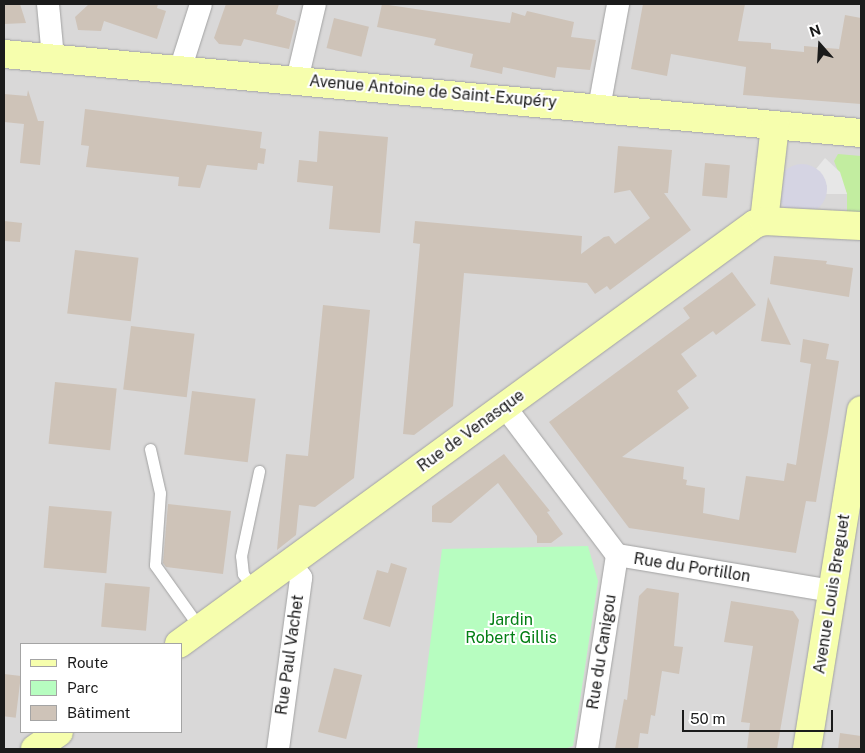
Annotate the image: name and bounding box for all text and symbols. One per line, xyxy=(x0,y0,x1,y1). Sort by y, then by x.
north arrow xyxy=(795,20,845,70)
text: N xyxy=(807,21,823,40)
street label: Avenue Antoine de Saint-Exupéry xyxy=(308,72,558,112)
street label: Rue de Venasque xyxy=(413,385,529,477)
street label: Avenue Louis Breguet xyxy=(810,513,854,675)
street label: Rue du Portillon xyxy=(632,549,752,587)
street label: Rue Paul Vachet xyxy=(272,593,308,717)
street label: Rue du Canigou xyxy=(583,593,621,711)
park label: Jardin Robert Gillis xyxy=(465,610,557,648)
legend xyxy=(20,643,182,733)
text: Route xyxy=(67,654,108,671)
text: Parc xyxy=(67,679,99,696)
scale bar xyxy=(685,700,836,732)
text: Bâtiment xyxy=(67,704,130,721)
text: 50 m xyxy=(690,710,725,727)

